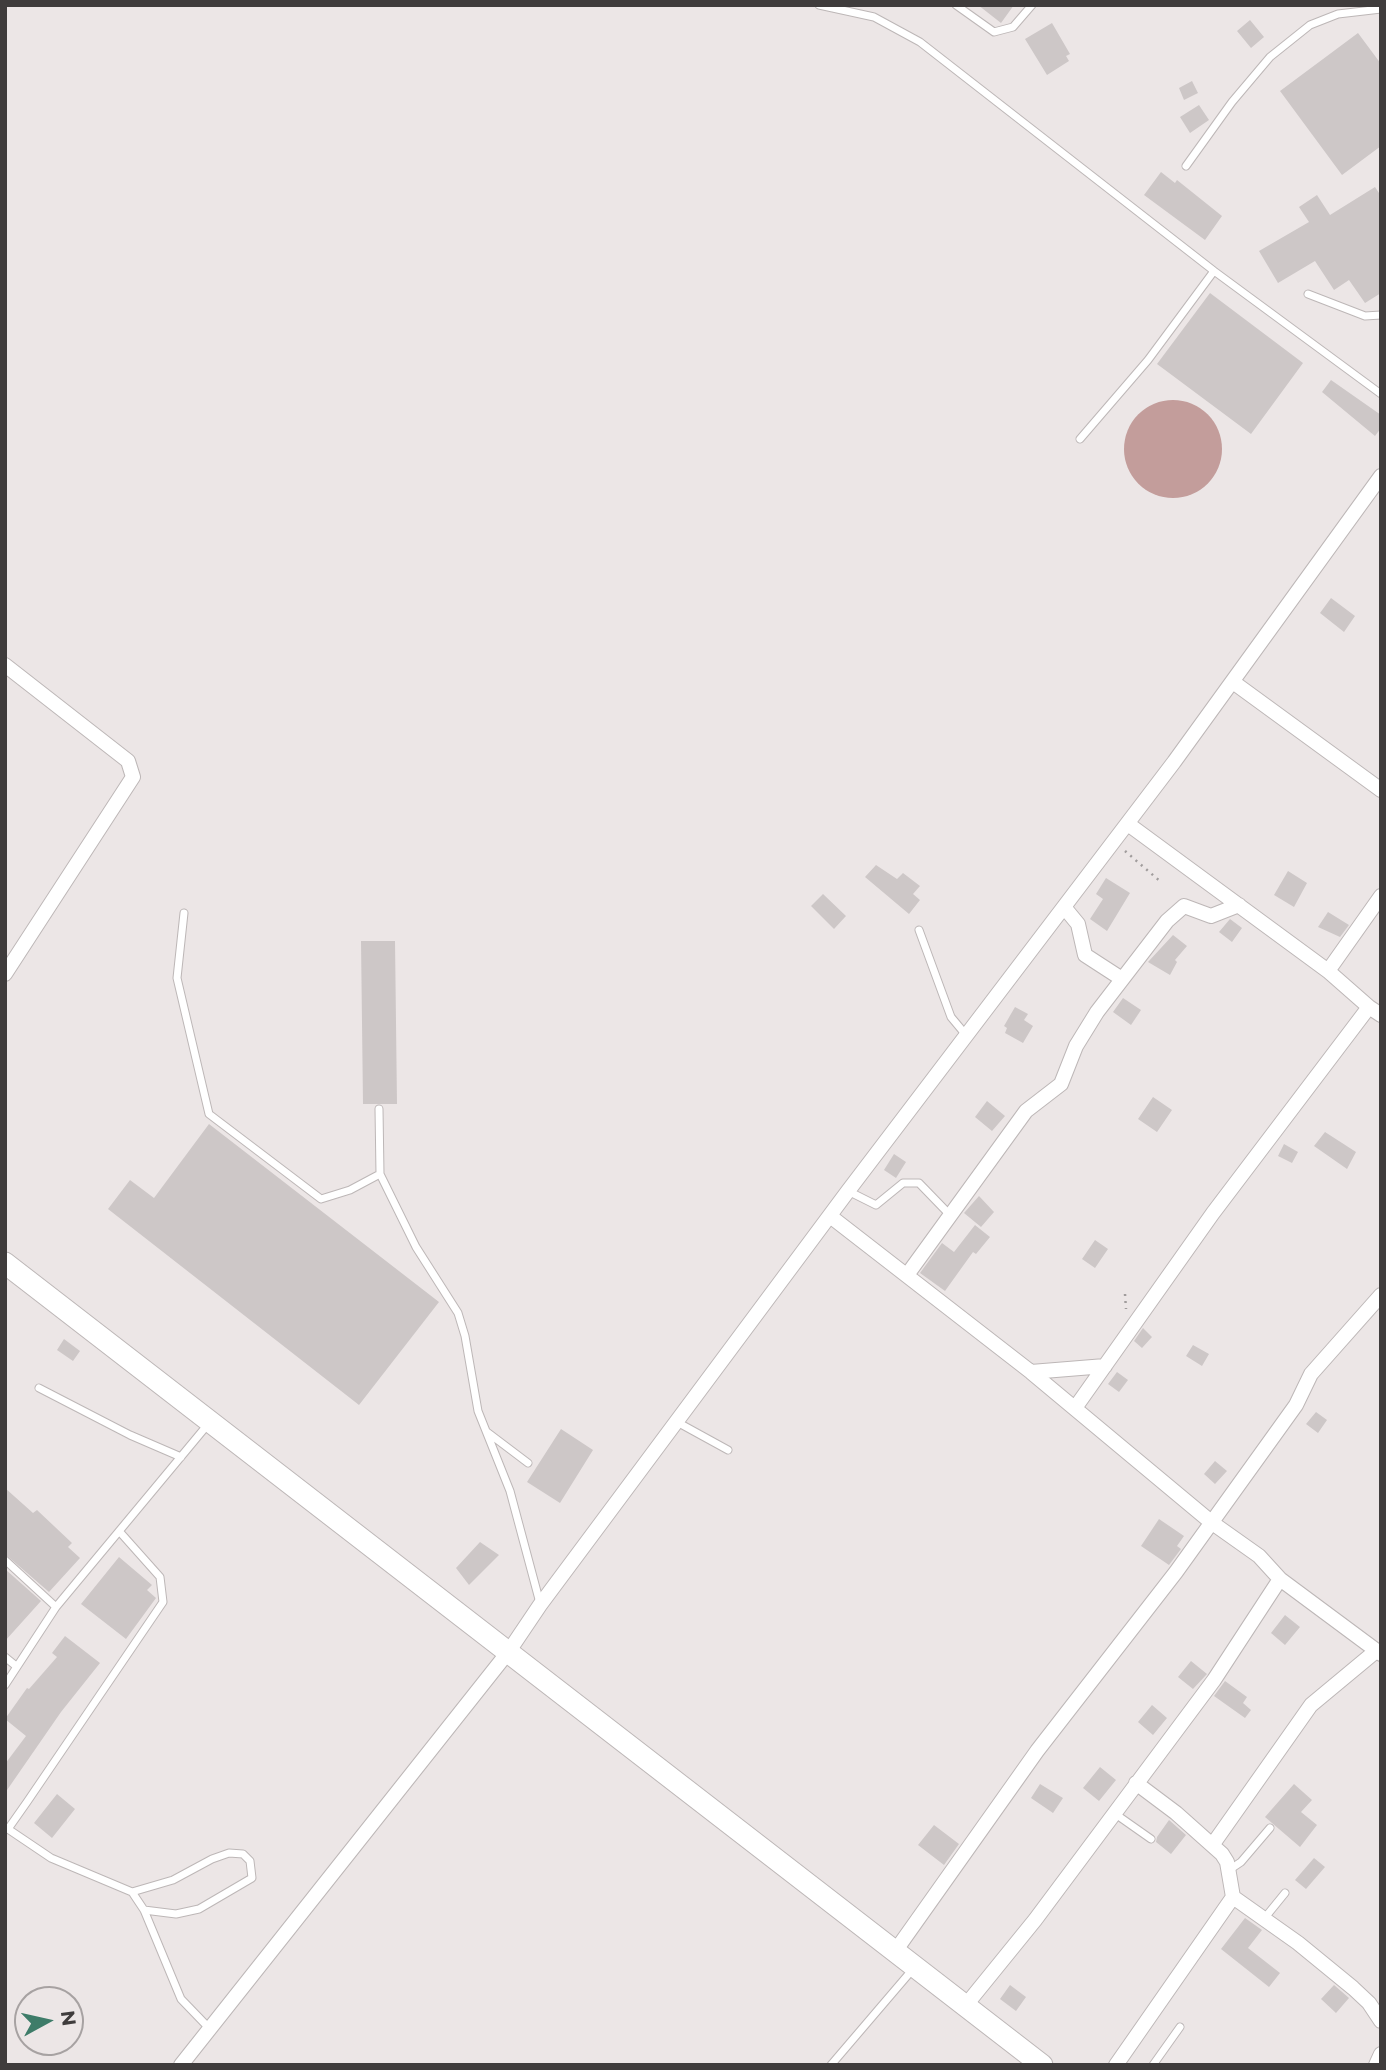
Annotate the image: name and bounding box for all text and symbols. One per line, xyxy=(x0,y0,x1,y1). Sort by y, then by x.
north arrow xyxy=(14,1986,84,2056)
text: N xyxy=(56,2009,81,2027)

